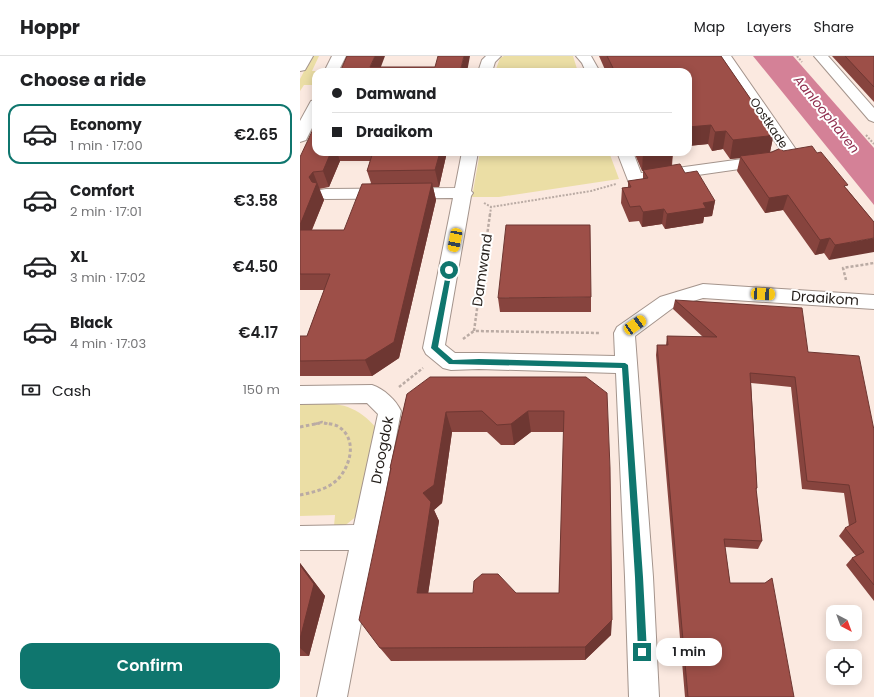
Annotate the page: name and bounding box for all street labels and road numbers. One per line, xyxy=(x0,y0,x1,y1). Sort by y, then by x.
street label: Oostkade xyxy=(746,94,793,151)
street label: Damwand xyxy=(467,232,497,308)
street label: Draaikom xyxy=(790,286,860,310)
street label: Droogdok xyxy=(366,414,398,485)

